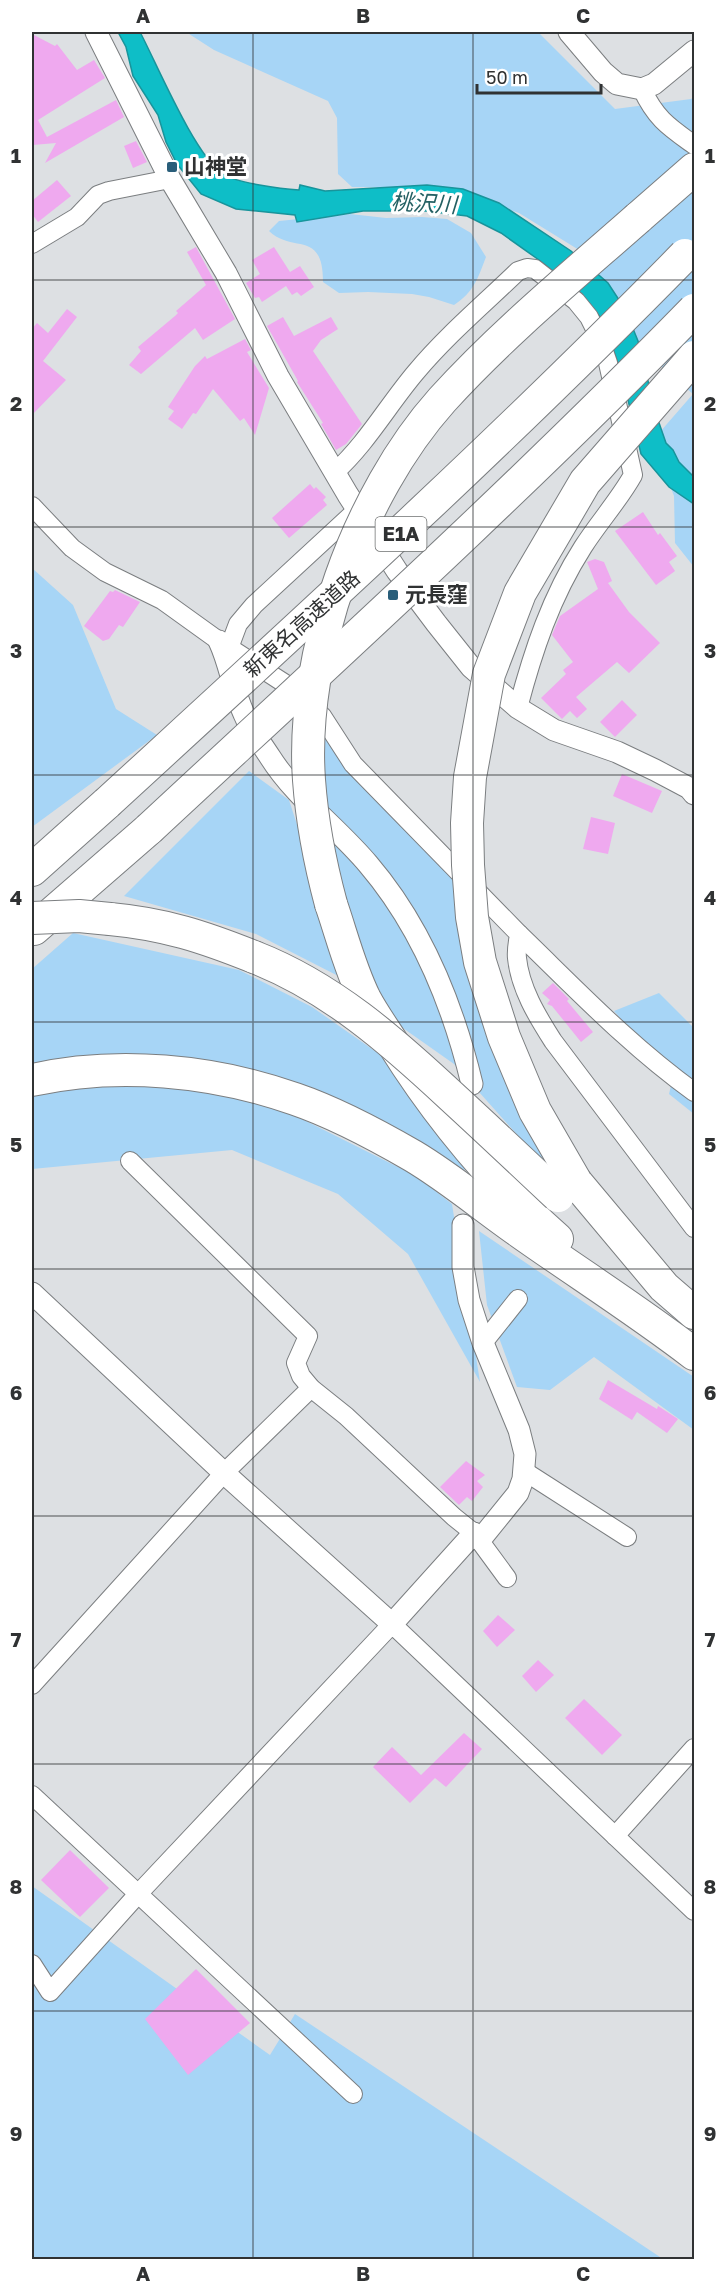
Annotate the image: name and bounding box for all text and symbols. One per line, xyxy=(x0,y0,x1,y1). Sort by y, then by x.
text: A xyxy=(136,3,150,27)
text: B xyxy=(356,3,370,27)
text: C xyxy=(576,3,590,27)
scale bar xyxy=(477,57,602,95)
text: 50 m xyxy=(486,66,528,88)
text: 1 xyxy=(11,143,21,167)
text: 1 xyxy=(705,143,715,167)
place label: 山神堂 xyxy=(184,153,247,179)
marker: 山神堂 xyxy=(165,160,179,174)
water label: 桃沢川 xyxy=(390,187,460,218)
text: 2 xyxy=(10,391,22,415)
text: 2 xyxy=(704,391,716,415)
road number: E1A xyxy=(376,517,426,551)
street label: 新東名高速道路 xyxy=(238,564,365,682)
place label: 元長窪 xyxy=(405,581,468,607)
marker: 元長窪 xyxy=(386,588,400,602)
text: 3 xyxy=(10,638,22,662)
text: 3 xyxy=(704,638,716,662)
text: 4 xyxy=(10,885,22,909)
text: 4 xyxy=(704,885,716,909)
text: 5 xyxy=(10,1132,22,1156)
text: 5 xyxy=(704,1132,716,1156)
text: 6 xyxy=(10,1380,22,1404)
text: 6 xyxy=(704,1380,716,1404)
text: 7 xyxy=(11,1627,22,1651)
text: 7 xyxy=(705,1627,716,1651)
text: 8 xyxy=(10,1874,22,1898)
text: 8 xyxy=(704,1874,716,1898)
text: 9 xyxy=(10,2121,22,2145)
text: 9 xyxy=(704,2121,716,2145)
text: A xyxy=(136,2261,150,2285)
text: B xyxy=(356,2261,370,2285)
text: C xyxy=(576,2261,590,2285)

